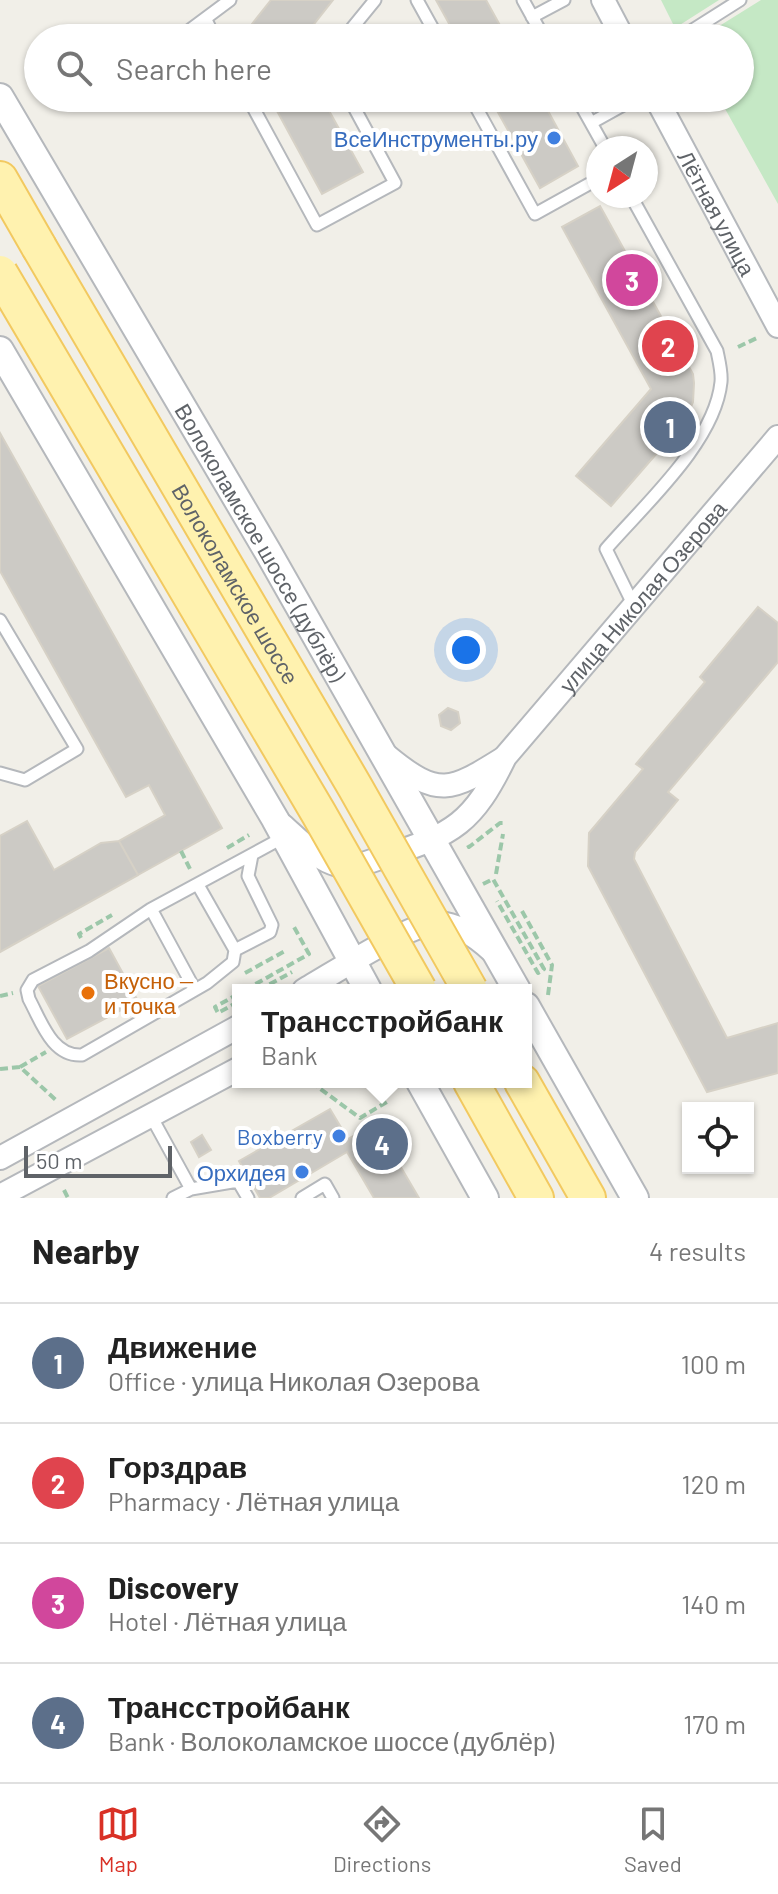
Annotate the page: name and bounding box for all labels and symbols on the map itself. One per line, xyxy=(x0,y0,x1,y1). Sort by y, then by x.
place label: ВсеИнструменты.ру xyxy=(334,125,538,152)
marker: ВсеИнструменты.ру xyxy=(545,129,563,147)
north arrow xyxy=(586,136,658,208)
street label: Лётная улица xyxy=(673,146,762,280)
pin: 3 xyxy=(606,250,658,310)
pin: 2 xyxy=(642,316,694,376)
pin: 1 xyxy=(644,397,696,457)
street label: Волоколамское шоссе (дублёр) xyxy=(170,398,352,686)
street label: Волоколамское шоссе xyxy=(168,479,304,689)
street label: улица Николая Озерова xyxy=(553,495,732,698)
your location xyxy=(446,630,486,670)
place label: Вкусно — и точка xyxy=(104,967,194,1018)
marker: Вкусно — и точка xyxy=(79,984,97,1002)
pin: 4 xyxy=(356,1114,408,1174)
place label: Boxberry xyxy=(237,1123,323,1149)
marker: Boxberry xyxy=(330,1127,348,1145)
scale bar xyxy=(24,1142,172,1178)
place label: Орхидея xyxy=(197,1159,286,1186)
marker: Орхидея xyxy=(293,1163,311,1181)

